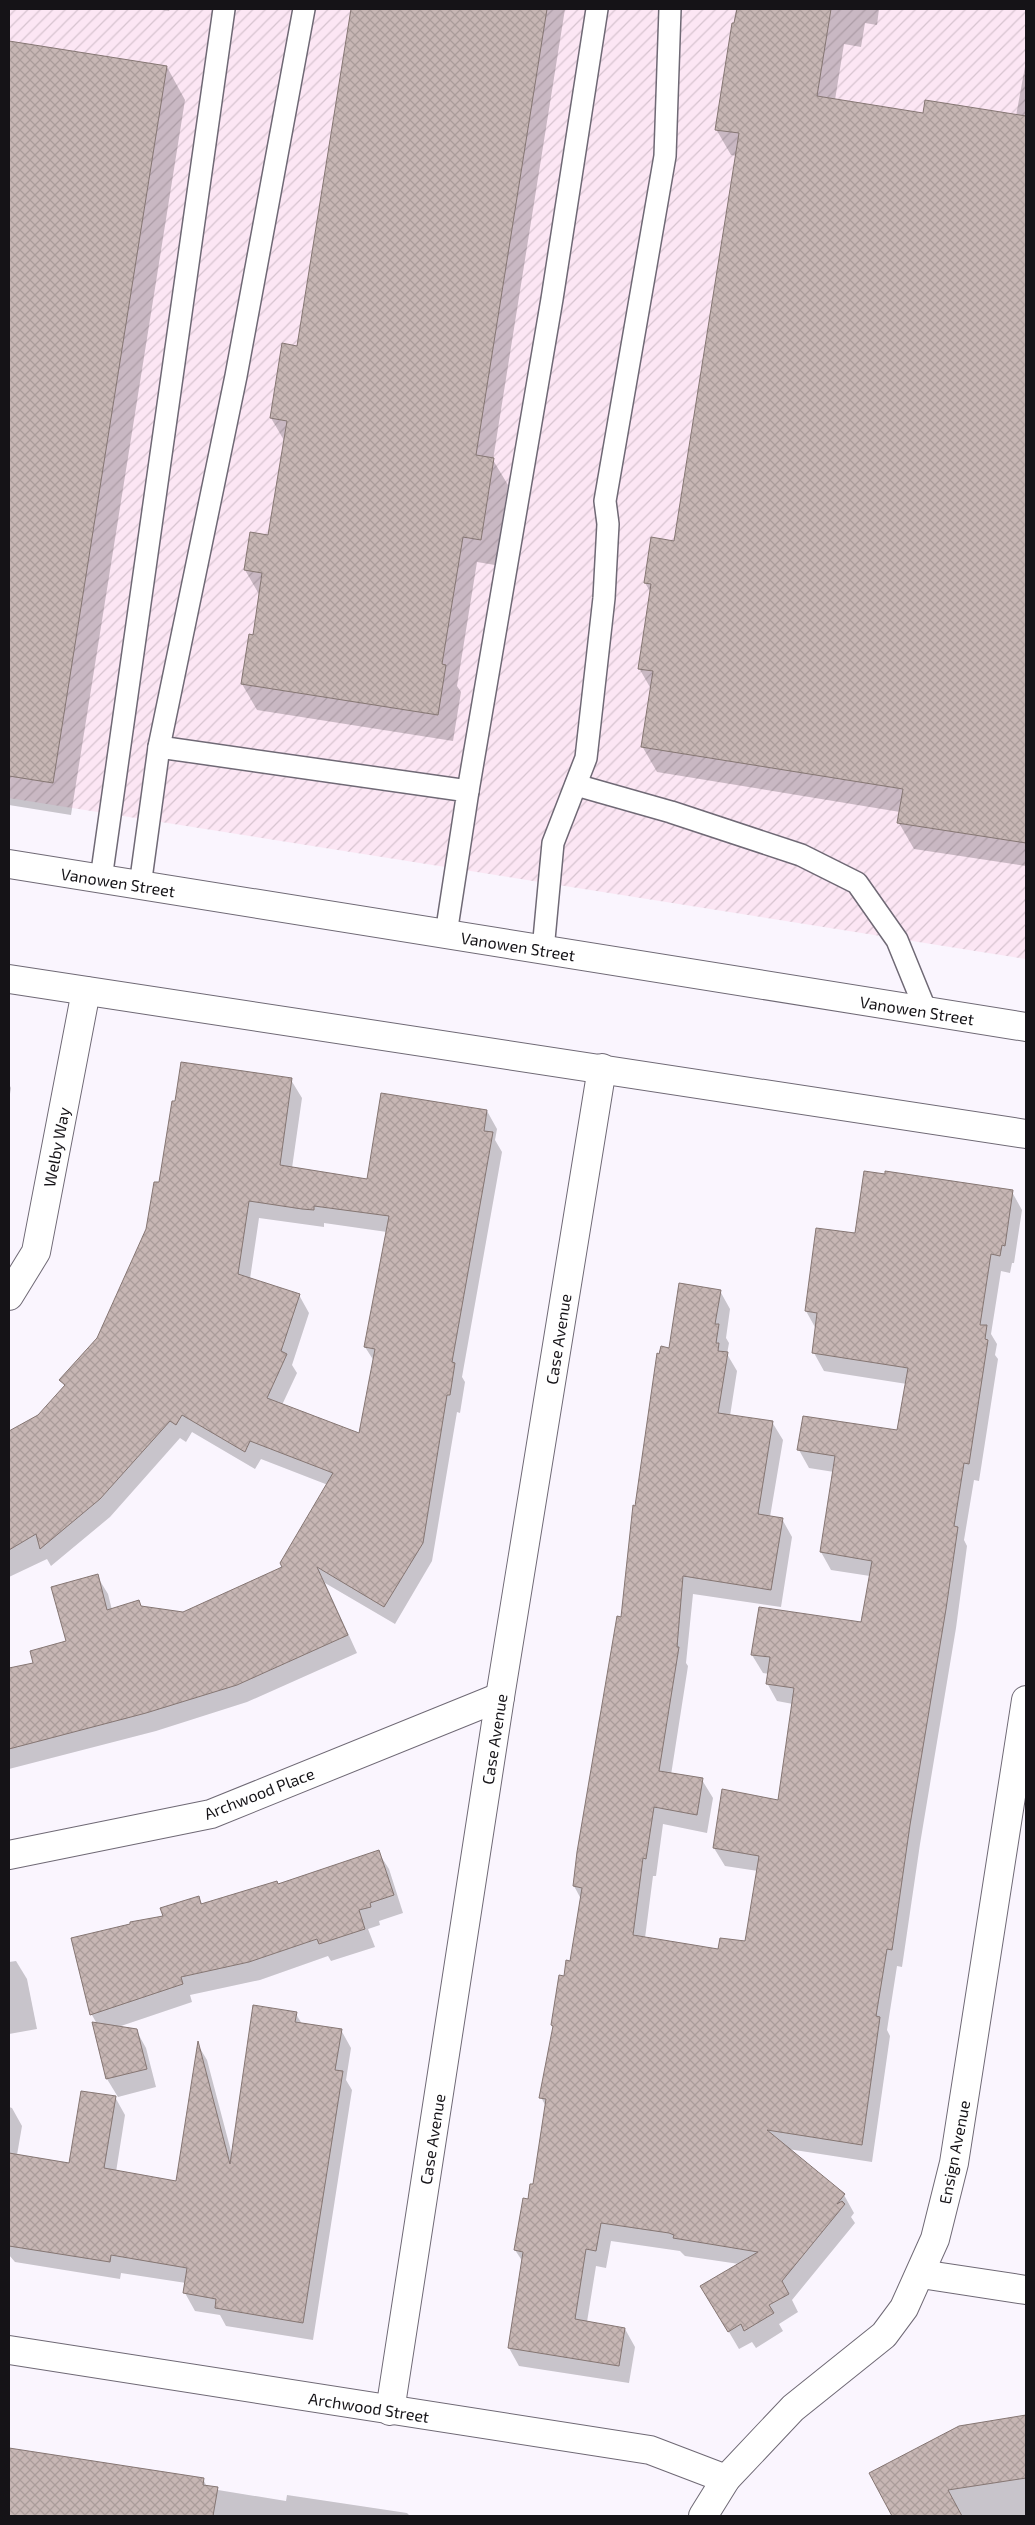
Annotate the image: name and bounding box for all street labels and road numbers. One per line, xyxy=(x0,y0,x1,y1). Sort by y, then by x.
street label: Vanowen Street xyxy=(59,864,177,900)
street label: Vanowen Street xyxy=(459,928,577,964)
street label: Vanowen Street xyxy=(858,992,976,1028)
street label: Welby Way xyxy=(39,1105,73,1189)
street label: Case Avenue xyxy=(541,1292,575,1386)
street label: Case Avenue xyxy=(477,1692,511,1786)
street label: Archwood Place xyxy=(201,1763,317,1823)
street label: Case Avenue xyxy=(415,2092,449,2186)
street label: Ensign Avenue xyxy=(935,2098,973,2206)
street label: Archwood Street xyxy=(307,2388,431,2426)

